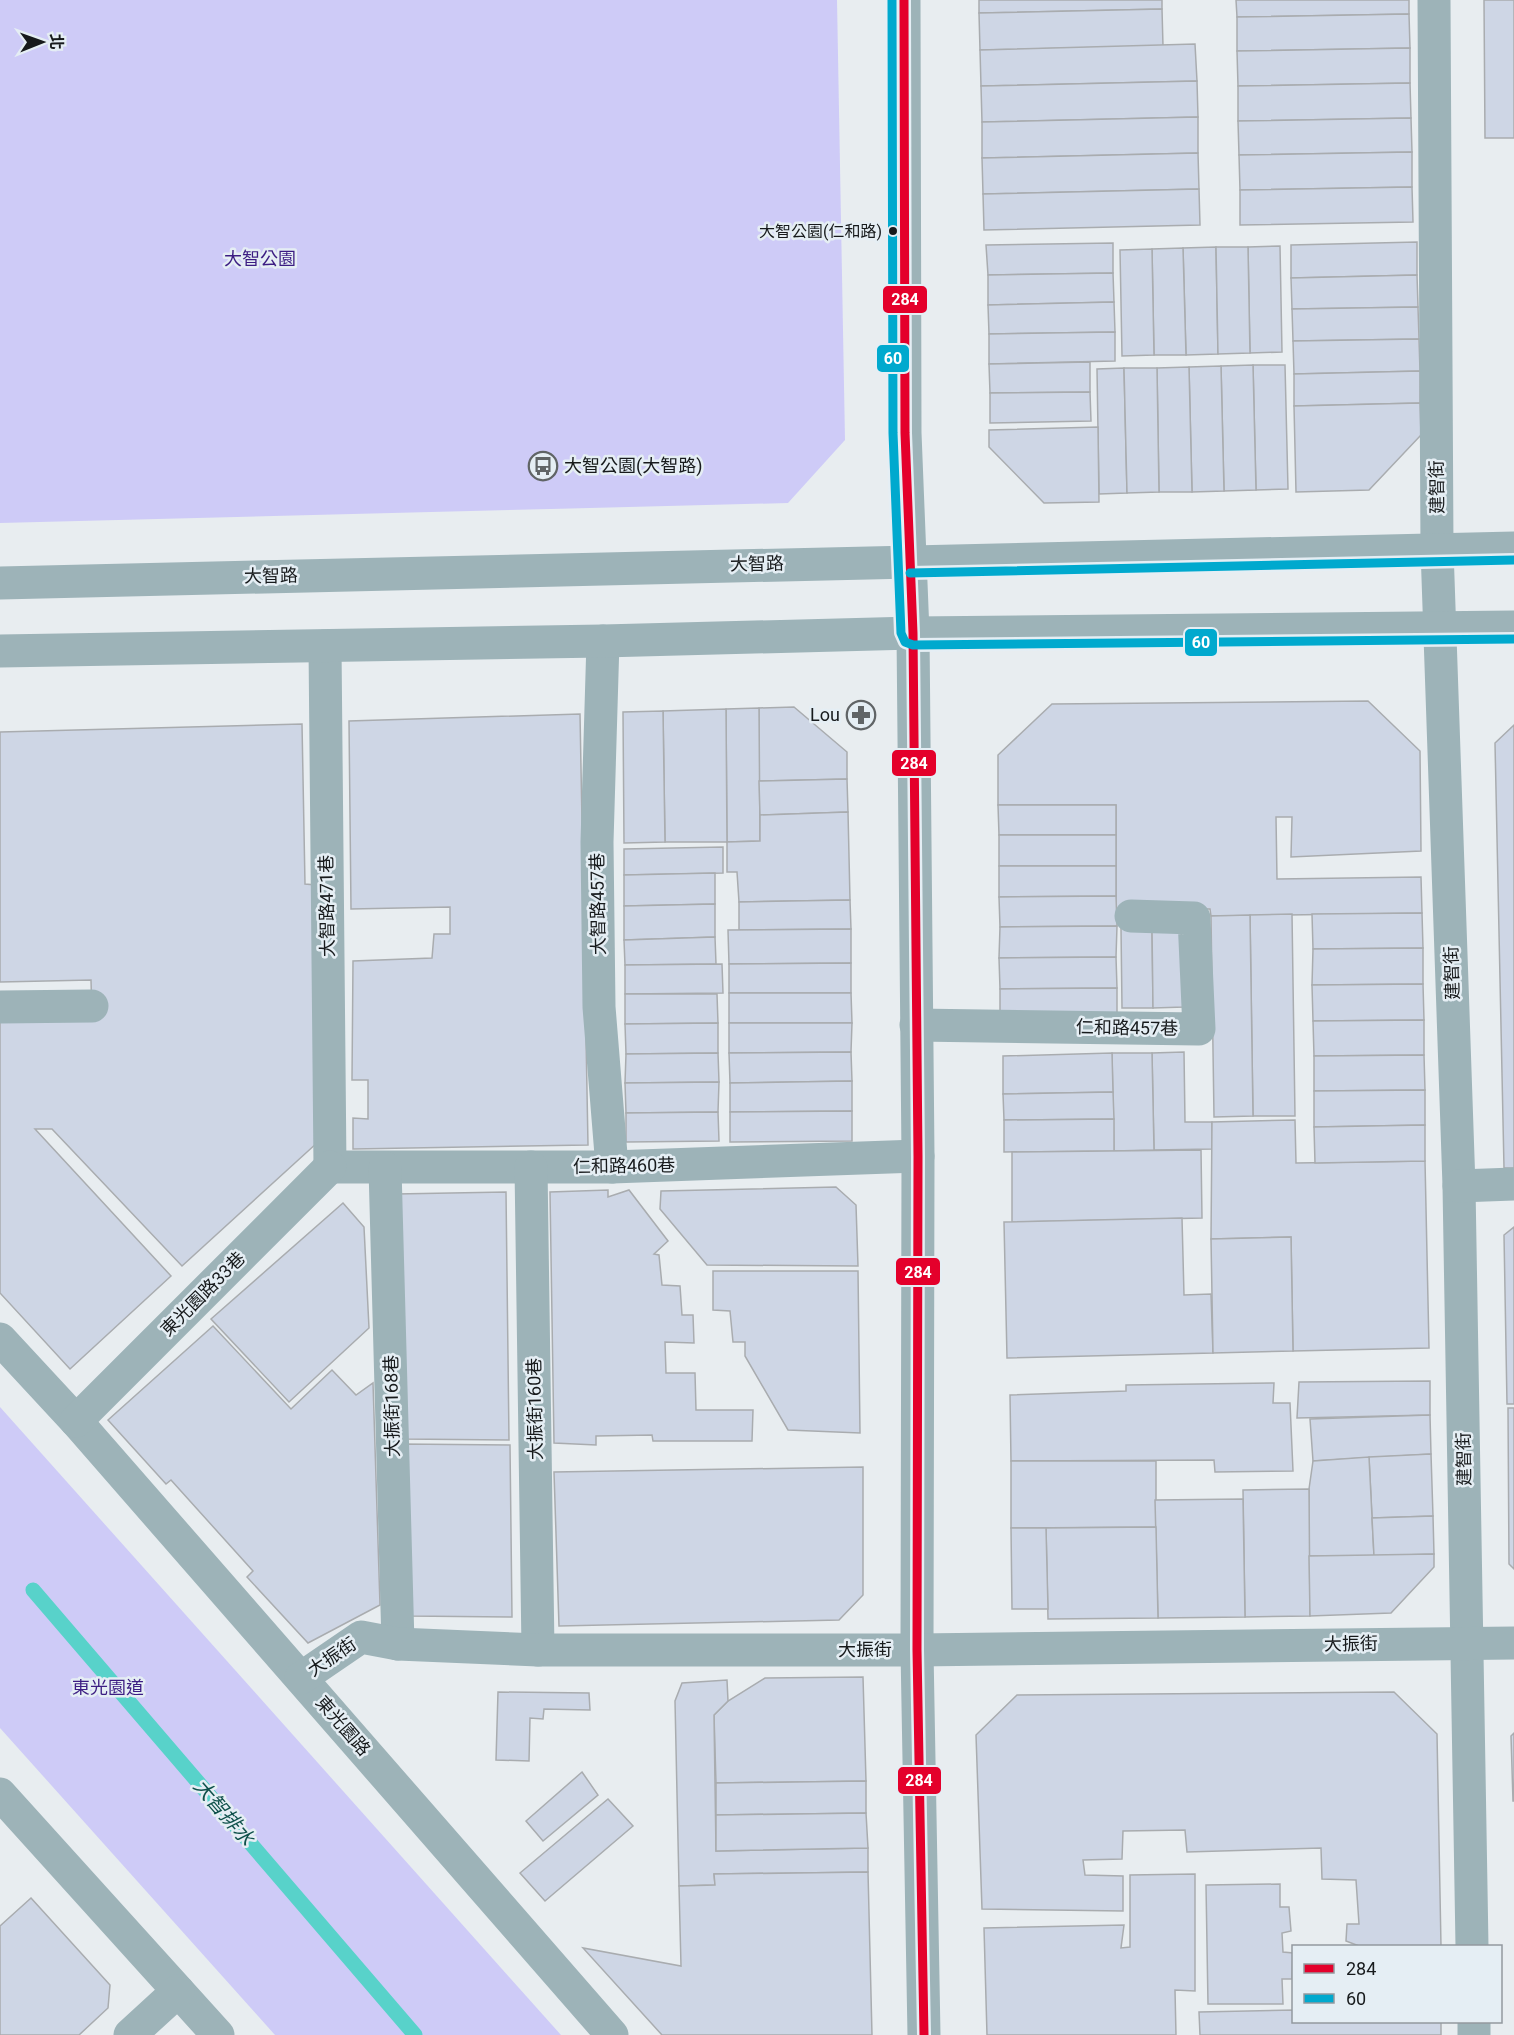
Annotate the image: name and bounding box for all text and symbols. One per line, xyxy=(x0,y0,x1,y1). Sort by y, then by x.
north arrow xyxy=(12,12,72,72)
text: 北 xyxy=(47,34,66,50)
place label: 大智公園(仁和路) xyxy=(759,222,882,241)
marker: 大智公園(仁和路) xyxy=(887,225,899,237)
park label: 大智公園 xyxy=(224,248,296,269)
line badge: 284 xyxy=(882,285,928,314)
text: 284 xyxy=(891,290,919,309)
line badge: 60 xyxy=(876,344,910,373)
text: 60 xyxy=(884,349,902,368)
bus stop icon: 大智公園(大智路) xyxy=(527,450,559,482)
place label: 大智公園(大智路) xyxy=(564,455,702,477)
street label: 建智街 xyxy=(1426,460,1447,514)
street label: 大智路 xyxy=(730,553,784,574)
street label: 大智路 xyxy=(244,565,298,586)
line badge: 60 xyxy=(1184,628,1218,657)
text: 60 xyxy=(1192,633,1210,652)
pharmacy icon: Lou xyxy=(845,699,877,731)
place label: Lou xyxy=(810,704,840,725)
line badge: 284 xyxy=(891,749,937,777)
text: 284 xyxy=(900,754,928,773)
street label: 大智路457巷 xyxy=(586,853,609,955)
street label: 大智路471巷 xyxy=(315,855,338,957)
street label: 建智街 xyxy=(1440,946,1463,1000)
street label: 仁和路457巷 xyxy=(1076,1016,1178,1039)
street label: 仁和路460巷 xyxy=(573,1154,675,1177)
street label: 東光園路33巷 xyxy=(156,1247,249,1340)
line badge: 284 xyxy=(895,1257,941,1286)
text: 284 xyxy=(904,1263,932,1282)
street label: 大振街168巷 xyxy=(380,1355,403,1457)
street label: 大振街160巷 xyxy=(523,1358,546,1460)
street label: 建智街 xyxy=(1453,1432,1474,1486)
street label: 大振街 xyxy=(303,1633,360,1680)
street label: 大振街 xyxy=(1324,1633,1378,1654)
street label: 大振街 xyxy=(838,1639,892,1660)
park label: 東光園道 xyxy=(72,1677,144,1698)
street label: 東光園路 xyxy=(312,1692,375,1760)
line badge: 284 xyxy=(897,1766,942,1795)
text: 284 xyxy=(905,1771,933,1790)
water label: 大智排水 xyxy=(189,1774,260,1851)
legend xyxy=(1292,1945,1502,2023)
text: 284 xyxy=(1346,1958,1376,1979)
text: 60 xyxy=(1346,1988,1366,2009)

